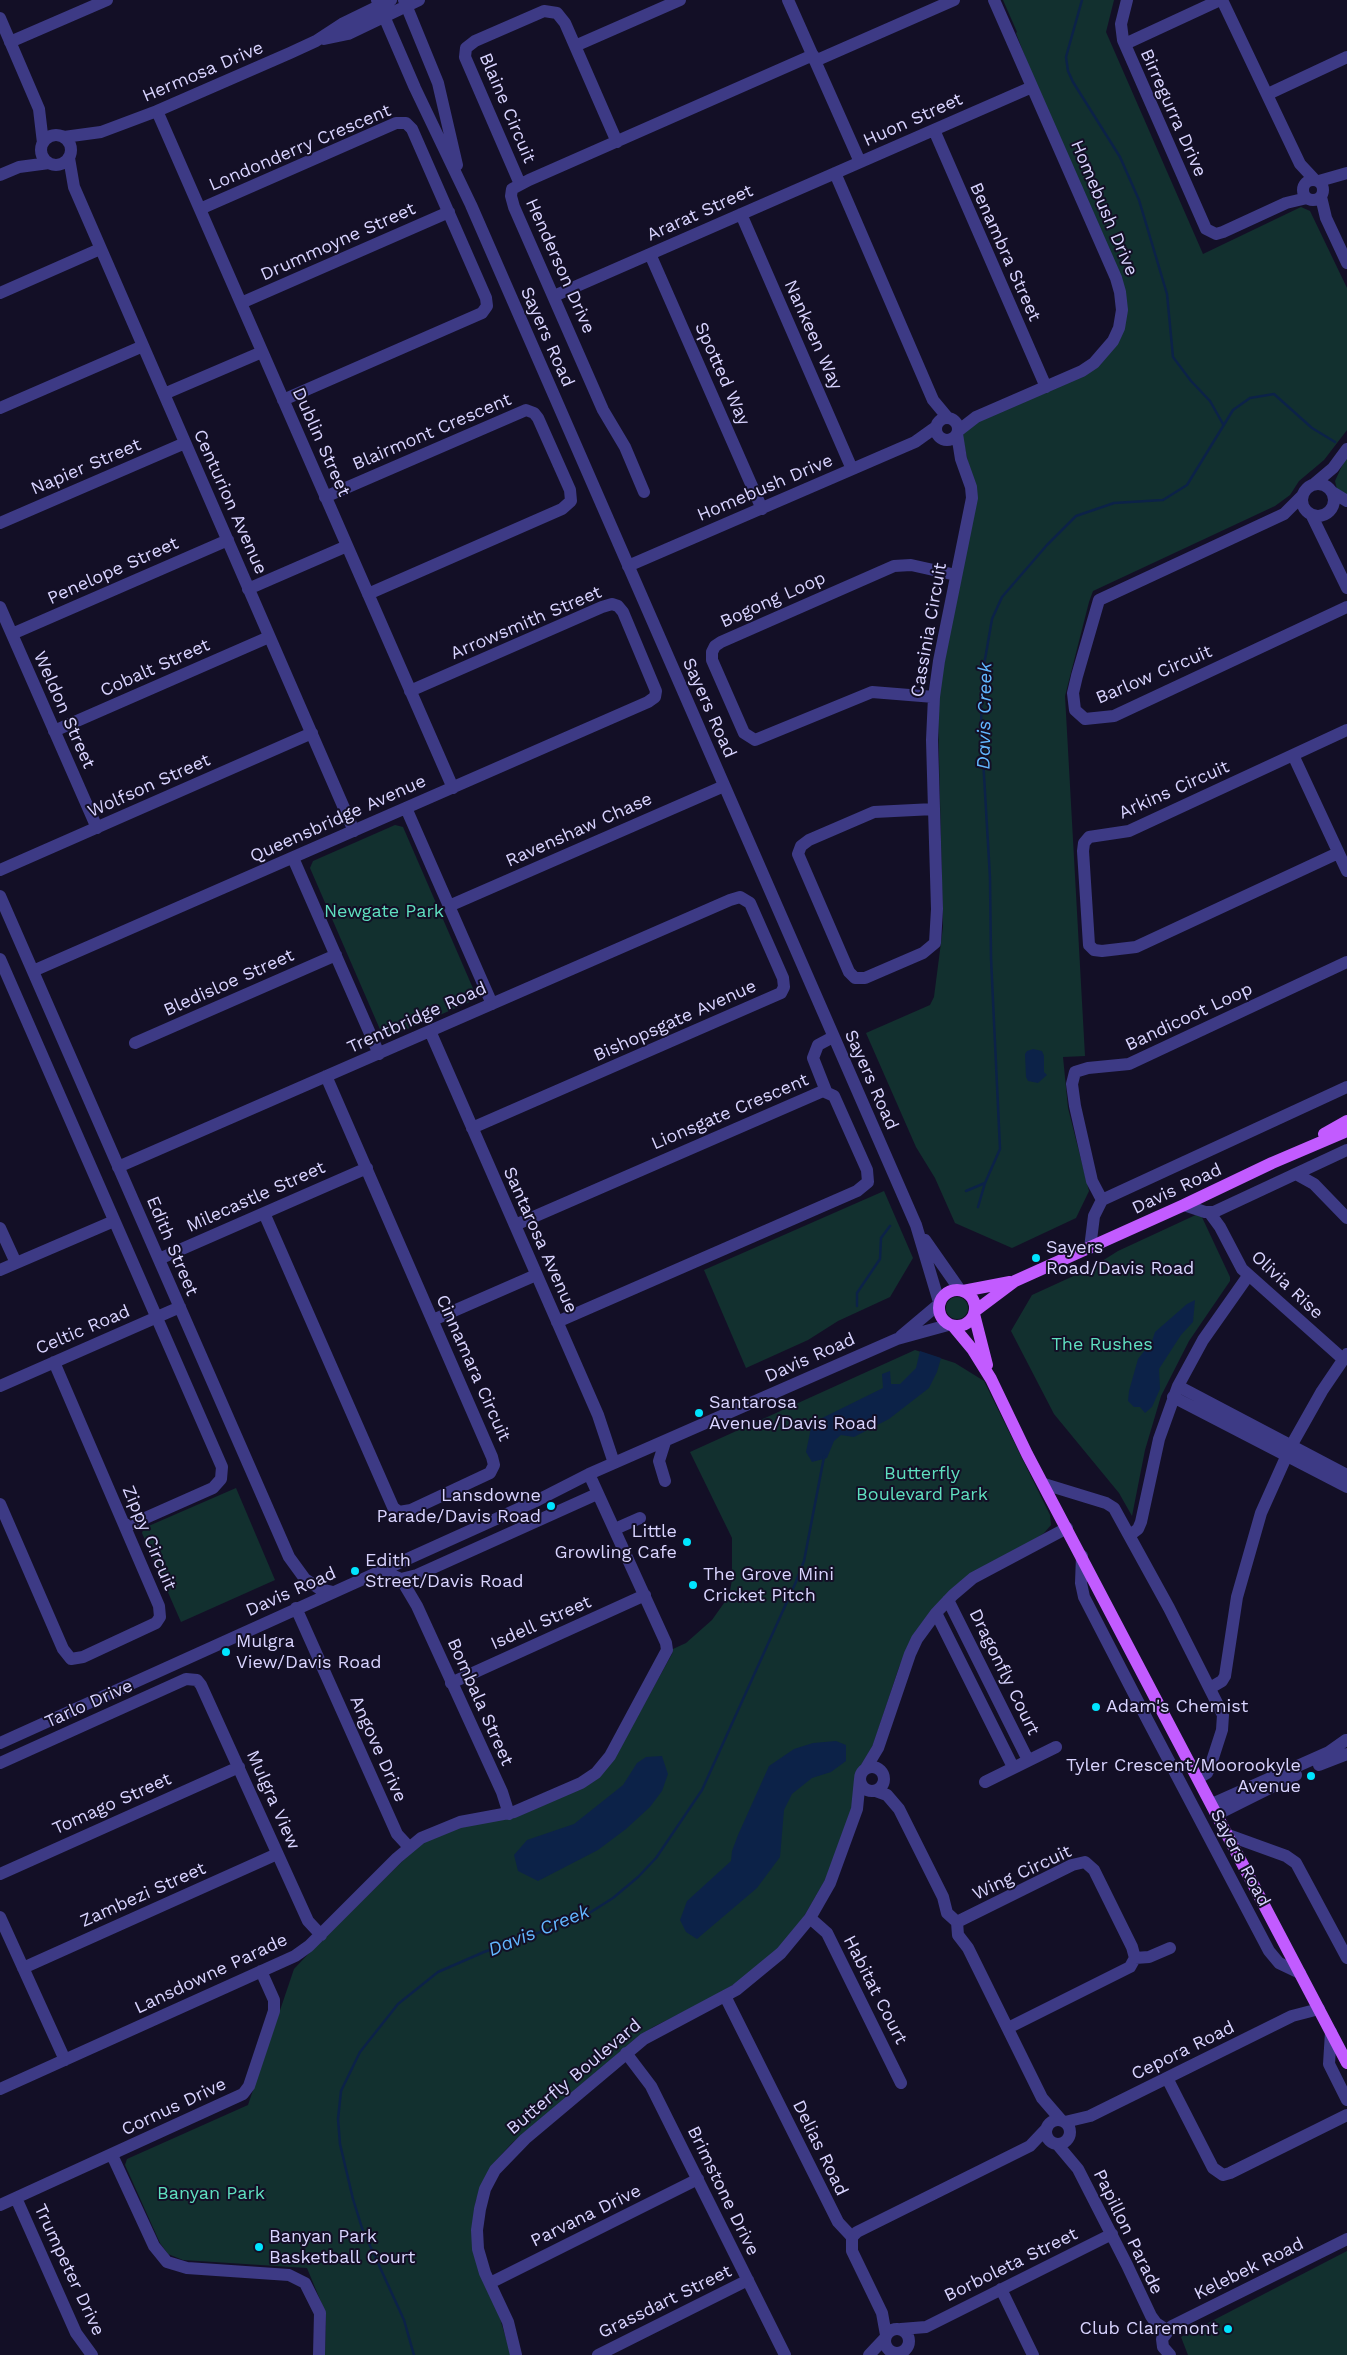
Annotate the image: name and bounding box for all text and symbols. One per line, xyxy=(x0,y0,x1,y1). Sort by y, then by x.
street label: Hermosa Drive xyxy=(139,37,267,107)
street label: Birregurra Drive xyxy=(1135,46,1211,180)
street label: Blaine Circuit xyxy=(474,50,540,166)
street label: Huon Street xyxy=(860,88,966,152)
street label: Londonderry Crescent xyxy=(206,100,394,196)
street label: Homebush Drive xyxy=(1066,137,1142,279)
street label: Benambra Street xyxy=(965,179,1045,325)
street label: Ararat Street xyxy=(644,180,756,246)
street label: Henderson Drive xyxy=(521,195,599,337)
street label: Drummoyne Street xyxy=(257,198,419,286)
street label: Nankeen Way xyxy=(779,277,847,393)
street label: Sayers Road xyxy=(515,284,579,390)
street label: Spotted Way xyxy=(690,319,754,429)
street label: Dublin Street xyxy=(287,384,355,500)
street label: Blairmont Crescent xyxy=(349,389,515,475)
street label: Centurion Avenue xyxy=(188,426,272,578)
street label: Napier Street xyxy=(28,434,144,500)
street label: Homebush Drive xyxy=(694,450,836,526)
street label: Penelope Street xyxy=(44,532,182,610)
street label: Cassinia Circuit xyxy=(907,561,951,699)
street label: Bogong Loop xyxy=(717,567,829,633)
street label: Arrowsmith Street xyxy=(447,581,605,665)
street label: Cobalt Street xyxy=(97,634,213,702)
street label: Barlow Circuit xyxy=(1093,641,1215,709)
street label: Weldon Street xyxy=(28,648,100,772)
street label: Sayers Road xyxy=(677,655,741,761)
water label: Davis Creek xyxy=(973,662,997,770)
street label: Wolfson Street xyxy=(84,749,214,823)
street label: Arkins Circuit xyxy=(1115,756,1233,824)
street label: Queensbridge Avenue xyxy=(247,770,429,868)
street label: Ravenshaw Chase xyxy=(502,788,656,872)
park label: Newgate Park xyxy=(324,901,444,923)
street label: Bledisloe Street xyxy=(161,945,297,1021)
street label: Bishopsgate Avenue xyxy=(590,975,760,1067)
street label: Trentbridge Road xyxy=(344,978,490,1058)
street label: Bandicoot Loop xyxy=(1122,978,1256,1056)
street label: Sayers Road xyxy=(839,1027,903,1133)
street label: Lionsgate Crescent xyxy=(648,1069,812,1155)
street label: Milecastle Street xyxy=(183,1157,329,1237)
street label: Davis Road xyxy=(1129,1159,1225,1219)
street label: Santarosa Avenue xyxy=(498,1164,582,1316)
street label: Edith Street xyxy=(141,1193,203,1299)
place label: Sayers Road/Davis Road xyxy=(1046,1237,1194,1280)
street label: Olivia Rise xyxy=(1246,1246,1328,1324)
marker: Sayers Road/Davis Road xyxy=(1030,1252,1042,1264)
street label: Cinnamara Circuit xyxy=(431,1291,515,1445)
street label: Celtic Road xyxy=(33,1300,133,1360)
street label: Davis Road xyxy=(761,1328,859,1388)
park label: The Rushes xyxy=(1051,1334,1153,1356)
place label: Santarosa Avenue/Davis Road xyxy=(709,1392,877,1435)
marker: Santarosa Avenue/Davis Road xyxy=(693,1407,705,1419)
park label: Butterfly Boulevard Park xyxy=(856,1463,988,1506)
street label: Zippy Circuit xyxy=(117,1482,181,1594)
place label: Lansdowne Parade/Davis Road xyxy=(376,1485,541,1528)
marker: Lansdowne Parade/Davis Road xyxy=(545,1500,557,1512)
place label: Little Growling Cafe xyxy=(555,1521,677,1564)
marker: Little Growling Cafe xyxy=(681,1536,693,1548)
place label: Edith Street/Davis Road xyxy=(365,1550,524,1592)
street label: Davis Road xyxy=(242,1562,340,1622)
place label: The Grove Mini Cricket Pitch xyxy=(703,1564,834,1606)
marker: Edith Street/Davis Road xyxy=(349,1565,361,1577)
marker: The Grove Mini Cricket Pitch xyxy=(687,1579,699,1591)
street label: Isdell Street xyxy=(487,1591,595,1655)
street label: Dragonfly Court xyxy=(964,1605,1044,1739)
place label: Mulgra View/Davis Road xyxy=(236,1631,381,1674)
street label: Bombala Street xyxy=(442,1635,518,1769)
marker: Mulgra View/Davis Road xyxy=(220,1646,232,1658)
street label: Tarlo Drive xyxy=(42,1675,136,1733)
street label: Angove Drive xyxy=(345,1693,411,1805)
place label: Adam's Chemist xyxy=(1106,1696,1248,1718)
marker: Adam's Chemist xyxy=(1090,1701,1102,1713)
street label: Mulgra View xyxy=(241,1747,305,1853)
place label: Tyler Crescent/Moorookyle Avenue xyxy=(1066,1755,1301,1798)
street label: Tomago Street xyxy=(49,1768,175,1840)
marker: Tyler Crescent/Moorookyle Avenue xyxy=(1305,1770,1317,1782)
street label: Sayers Road xyxy=(1205,1806,1275,1910)
street label: Wing Circuit xyxy=(969,1841,1075,1905)
street label: Zambezi Street xyxy=(77,1858,209,1932)
water label: Davis Creek xyxy=(485,1900,593,1962)
street label: Lansdowne Parade xyxy=(131,1929,291,2019)
street label: Habitat Court xyxy=(838,1932,912,2048)
street label: Butterfly Boulevard xyxy=(502,2014,646,2140)
street label: Cepora Road xyxy=(1128,2017,1238,2085)
street label: Cornus Drive xyxy=(118,2073,230,2141)
street label: Delias Road xyxy=(788,2097,852,2199)
street label: Brimstone Drive xyxy=(682,2123,764,2259)
street label: Papillon Parade xyxy=(1088,2166,1168,2298)
street label: Parvana Drive xyxy=(527,2180,645,2252)
park label: Banyan Park xyxy=(157,2183,265,2205)
street label: Trumpeter Drive xyxy=(29,2201,109,2339)
street label: Borboleta Street xyxy=(941,2223,1081,2307)
place label: Banyan Park Basketball Court xyxy=(269,2226,415,2268)
street label: Kelebek Road xyxy=(1191,2233,1307,2305)
marker: Banyan Park Basketball Court xyxy=(253,2241,265,2253)
street label: Grassdart Street xyxy=(595,2260,735,2344)
place label: Club Claremont xyxy=(1080,2318,1218,2340)
marker: Club Claremont xyxy=(1222,2323,1234,2335)

